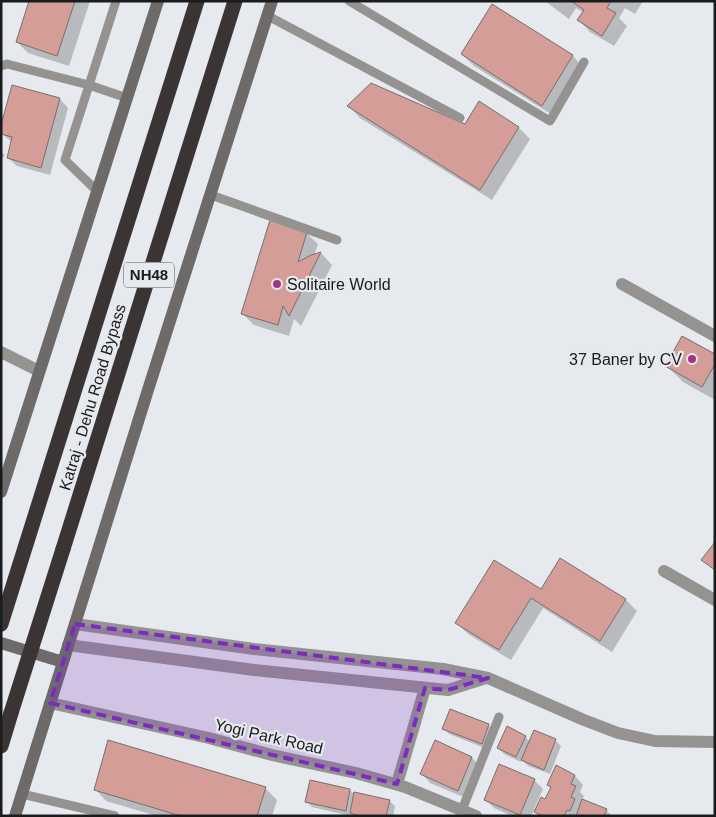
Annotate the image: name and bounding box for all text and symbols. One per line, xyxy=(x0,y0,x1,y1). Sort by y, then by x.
road number: NH48 xyxy=(124,262,174,288)
place label: Solitaire World xyxy=(287,276,391,293)
marker: Solitaire World xyxy=(271,278,283,290)
street label: Katraj - Dehu Road Bypass xyxy=(56,302,129,492)
place label: 37 Baner by CV xyxy=(569,351,682,368)
marker: 37 Baner by CV xyxy=(686,353,698,365)
street label: Yogi Park Road xyxy=(213,716,325,757)

